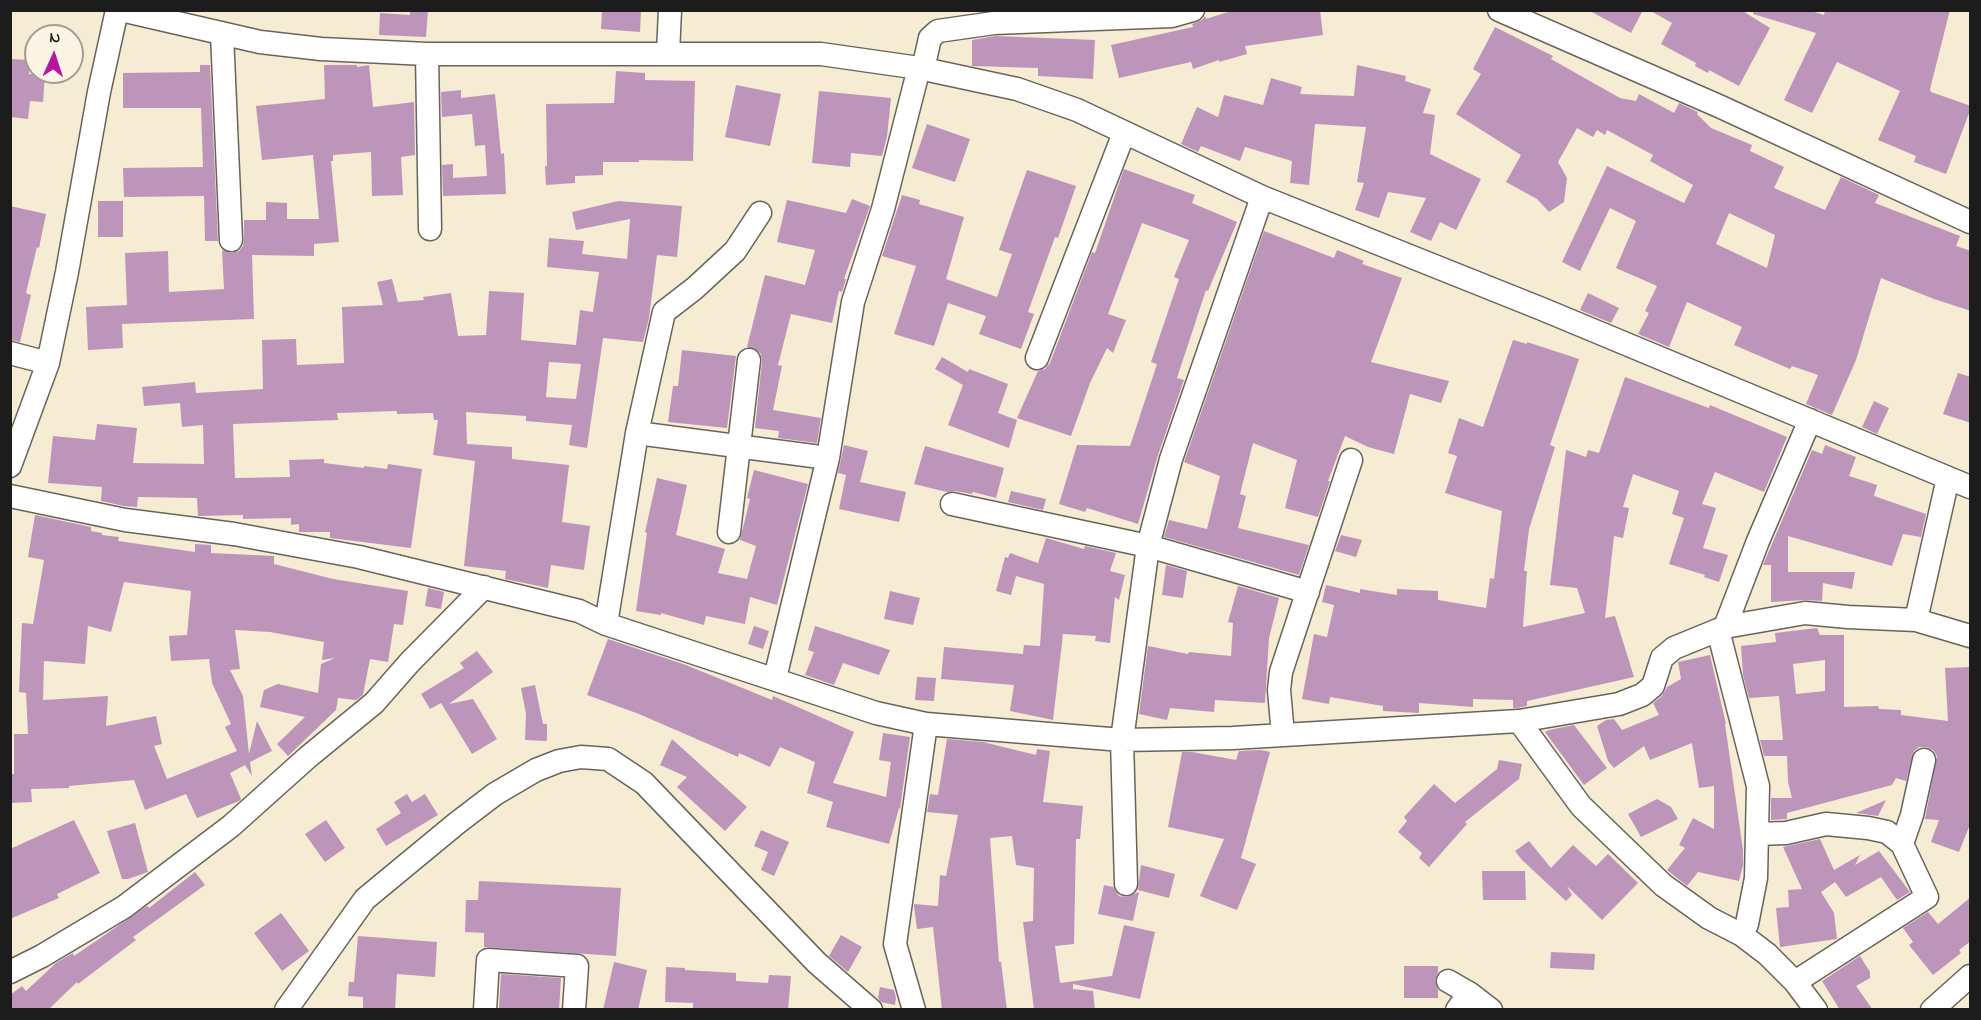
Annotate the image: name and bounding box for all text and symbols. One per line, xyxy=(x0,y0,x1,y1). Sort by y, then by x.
north arrow xyxy=(24,24,84,84)
text: N xyxy=(49,26,61,50)

